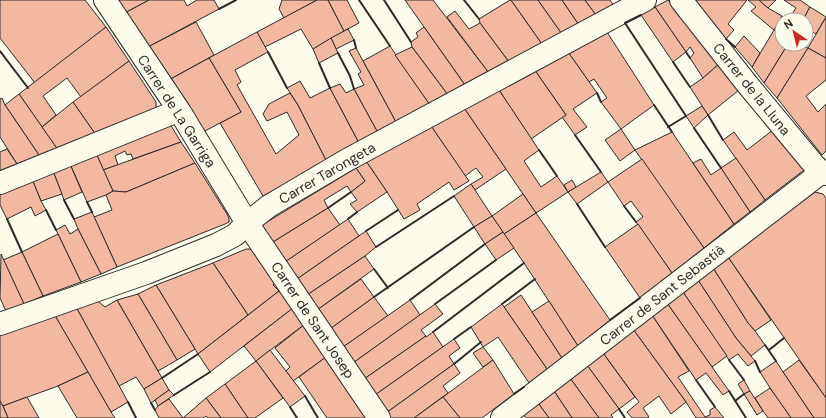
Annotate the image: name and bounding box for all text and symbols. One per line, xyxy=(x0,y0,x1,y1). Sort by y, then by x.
north arrow xyxy=(774,12,814,52)
text: N xyxy=(781,16,796,32)
street label: Carrer de la Lluna xyxy=(709,39,795,139)
street label: Carrer de La Garriga xyxy=(134,51,220,171)
street label: Carrer Tarongeta xyxy=(275,138,379,208)
street label: Carrer de Sant Sebastià xyxy=(596,241,728,349)
street label: Carrer de Sant Josep xyxy=(267,258,359,382)

